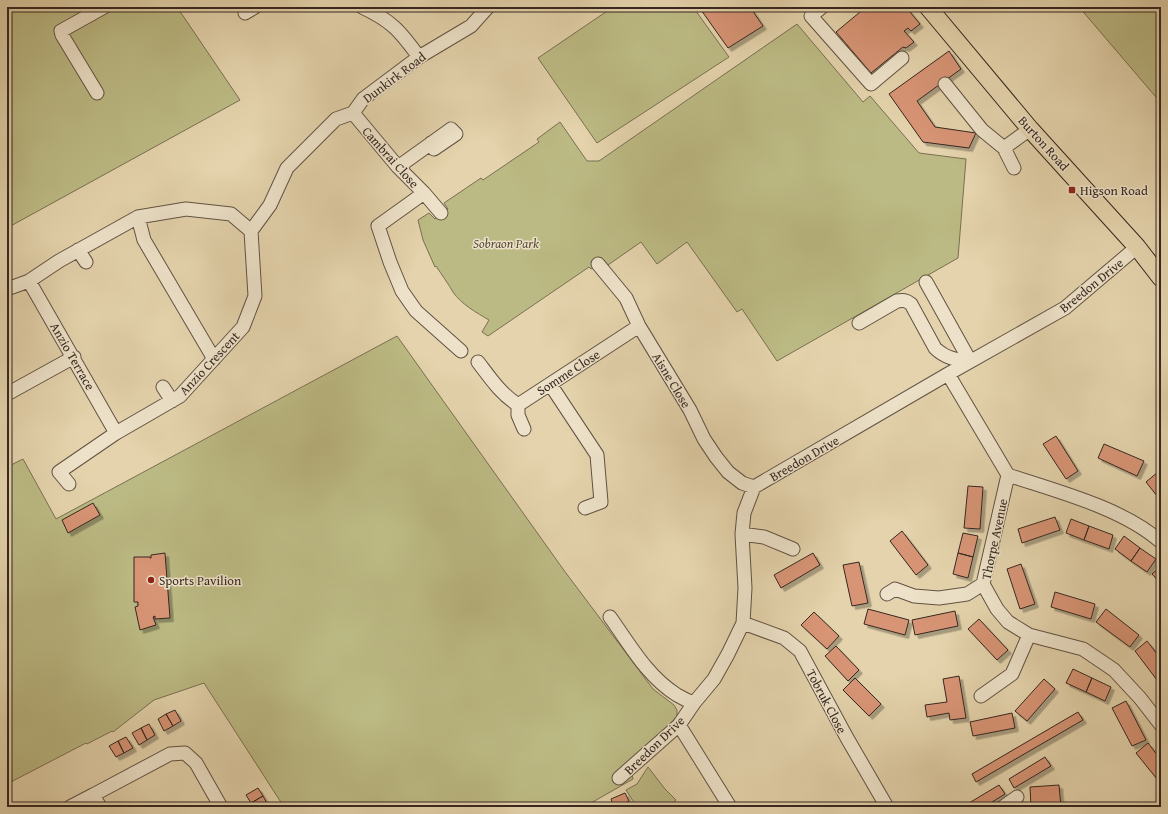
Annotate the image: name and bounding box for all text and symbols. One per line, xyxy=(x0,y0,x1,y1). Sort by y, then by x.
street label: Dunkirk Road xyxy=(359,47,430,107)
street label: Burton Road xyxy=(1014,112,1074,175)
street label: Cambrai Close xyxy=(358,122,423,192)
place label: Higson Road xyxy=(1080,181,1148,200)
marker: Higson Road xyxy=(1067,185,1077,195)
park label: Sobraon Park xyxy=(473,234,539,253)
street label: Breedon Drive xyxy=(1055,254,1127,317)
street label: Anzio Terrace xyxy=(45,319,100,394)
street label: Anzio Crescent xyxy=(175,327,244,400)
street label: Somme Close xyxy=(533,345,604,400)
street label: Aisne Close xyxy=(648,349,696,412)
street label: Breedon Drive xyxy=(766,431,843,486)
street label: Thorpe Avenue xyxy=(977,497,1012,581)
place label: Sports Pavilion xyxy=(159,571,242,590)
marker: Sports Pavilion xyxy=(146,575,156,585)
street label: Tobruk Close xyxy=(802,666,852,737)
street label: Breedon Drive xyxy=(620,712,689,779)

